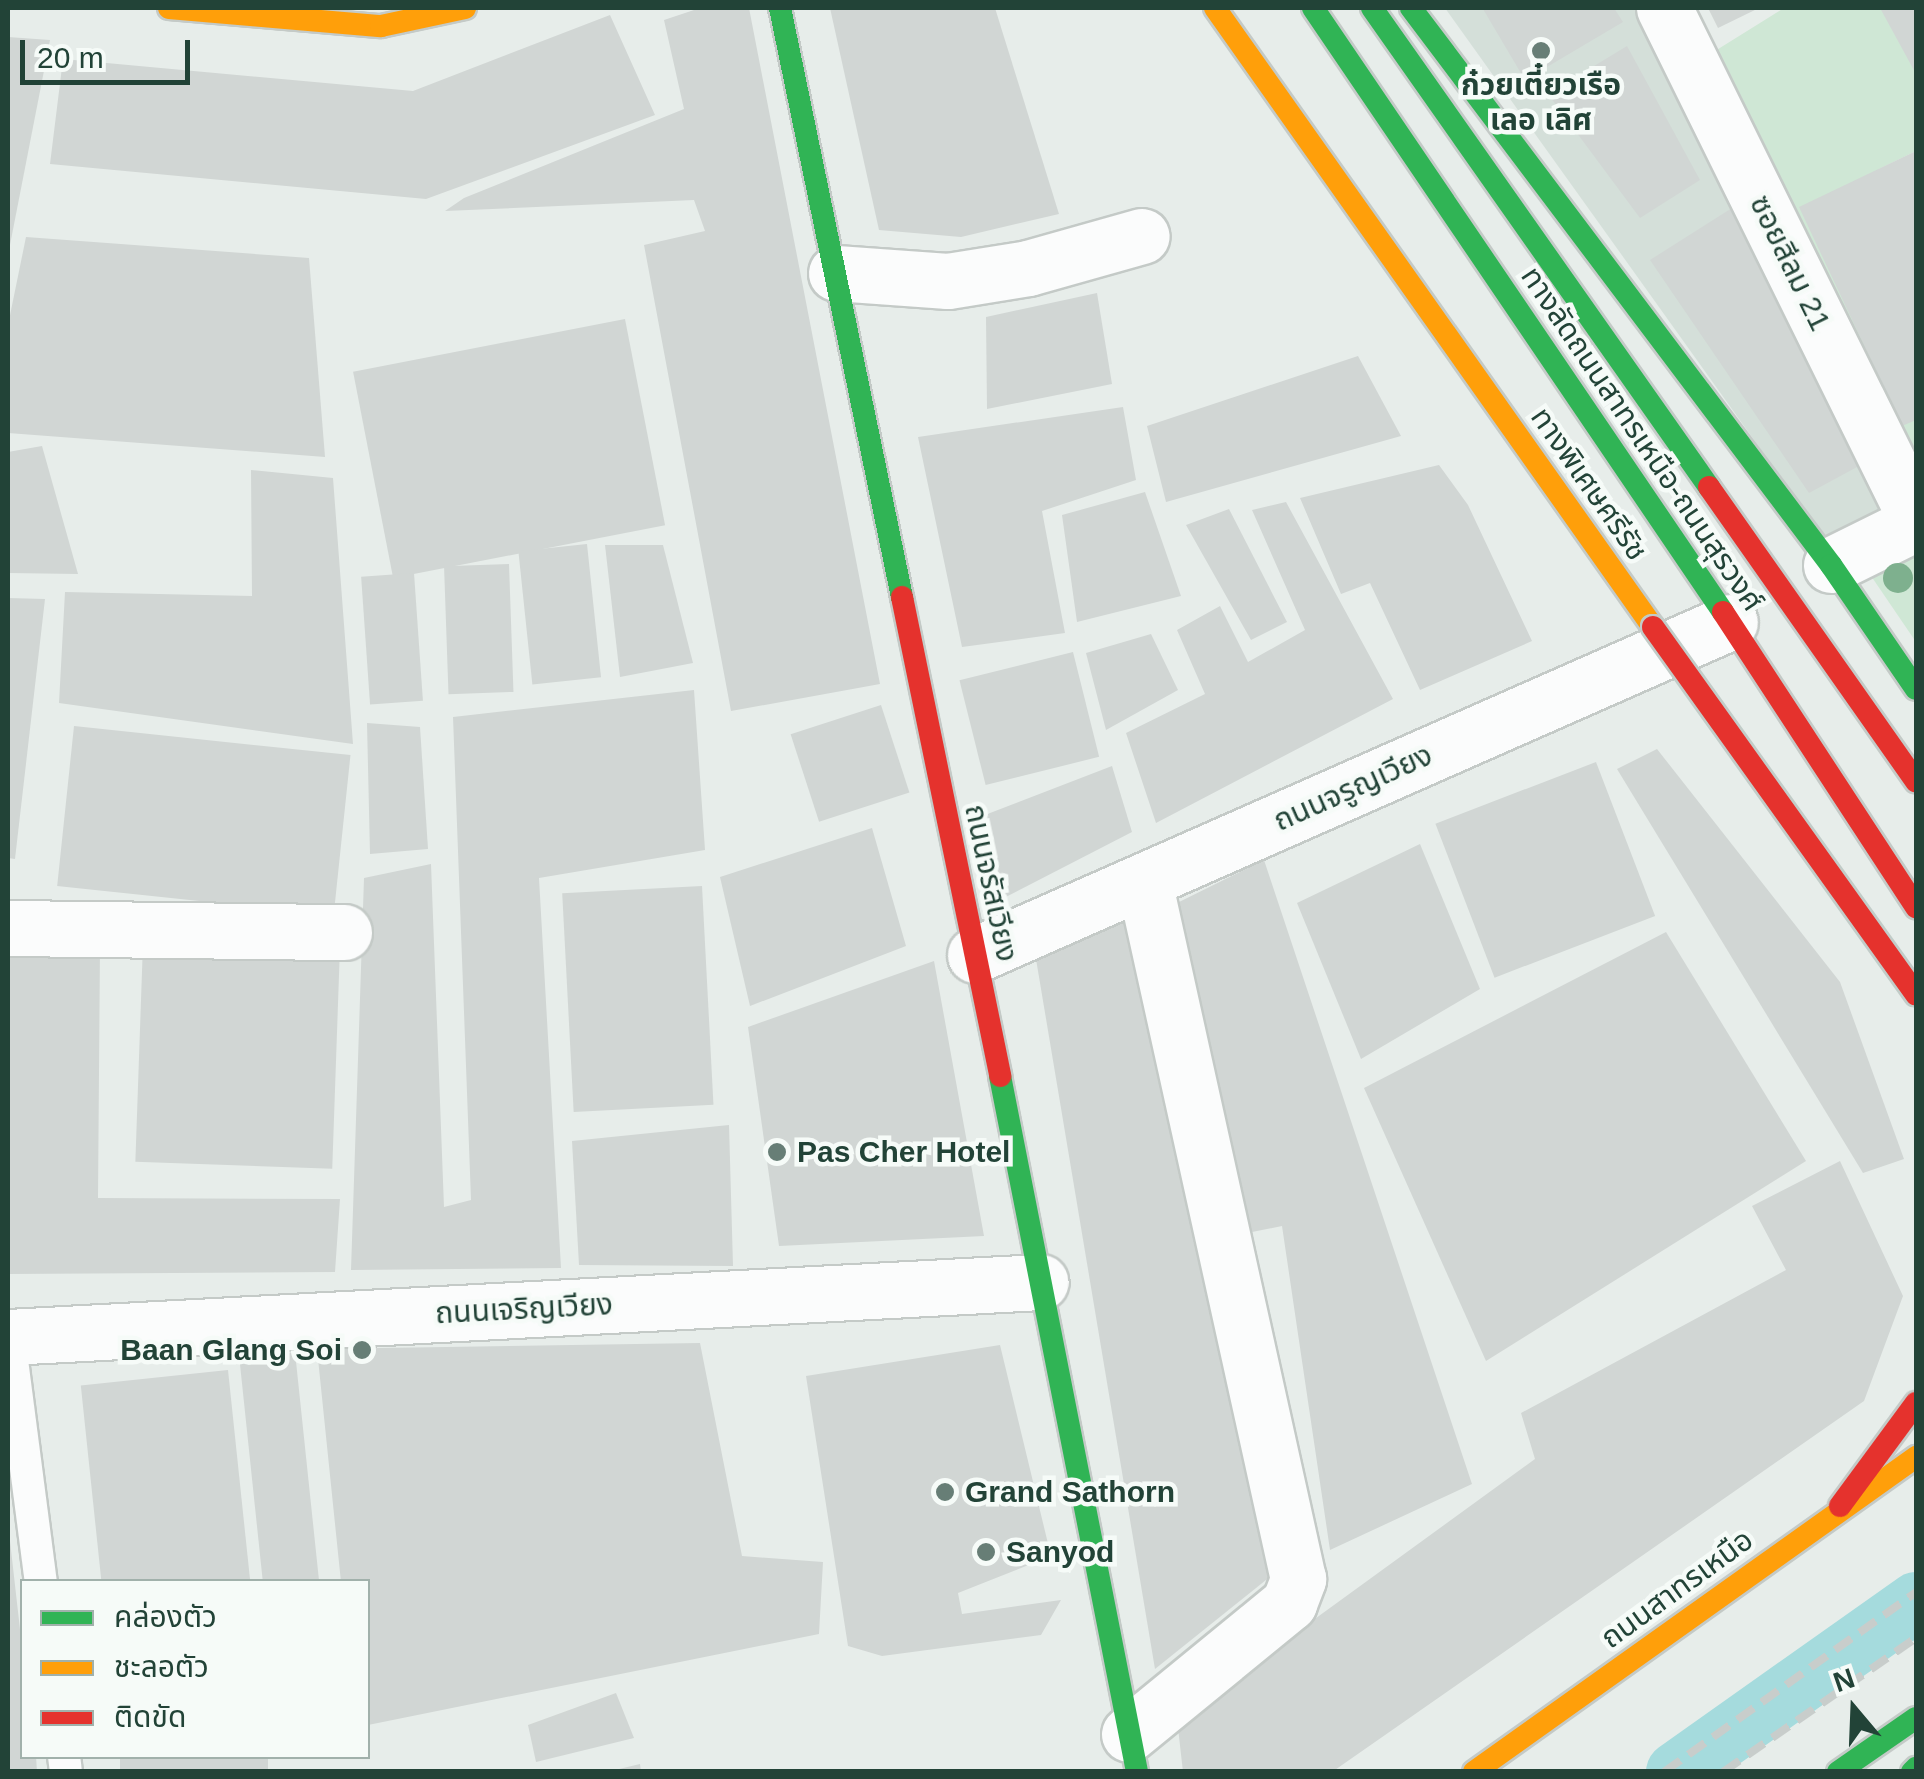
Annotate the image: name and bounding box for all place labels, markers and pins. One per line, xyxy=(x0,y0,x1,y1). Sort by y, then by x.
marker: ก๋วยเตี๋ยวเรือ เลอ เลิศ xyxy=(1530,40,1552,62)
place label: ก๋วยเตี๋ยวเรือ เลอ เลิศ xyxy=(1461,67,1621,138)
place label: Pas Cher Hotel xyxy=(797,1134,1010,1170)
marker: Pas Cher Hotel xyxy=(766,1141,788,1163)
place label: Baan Glang Soi xyxy=(120,1332,342,1368)
marker: Baan Glang Soi xyxy=(351,1339,373,1361)
place label: Grand Sathorn xyxy=(965,1474,1175,1510)
marker: Grand Sathorn xyxy=(934,1481,956,1503)
place label: Sanyod xyxy=(1006,1534,1114,1570)
marker: Sanyod xyxy=(975,1541,997,1563)

